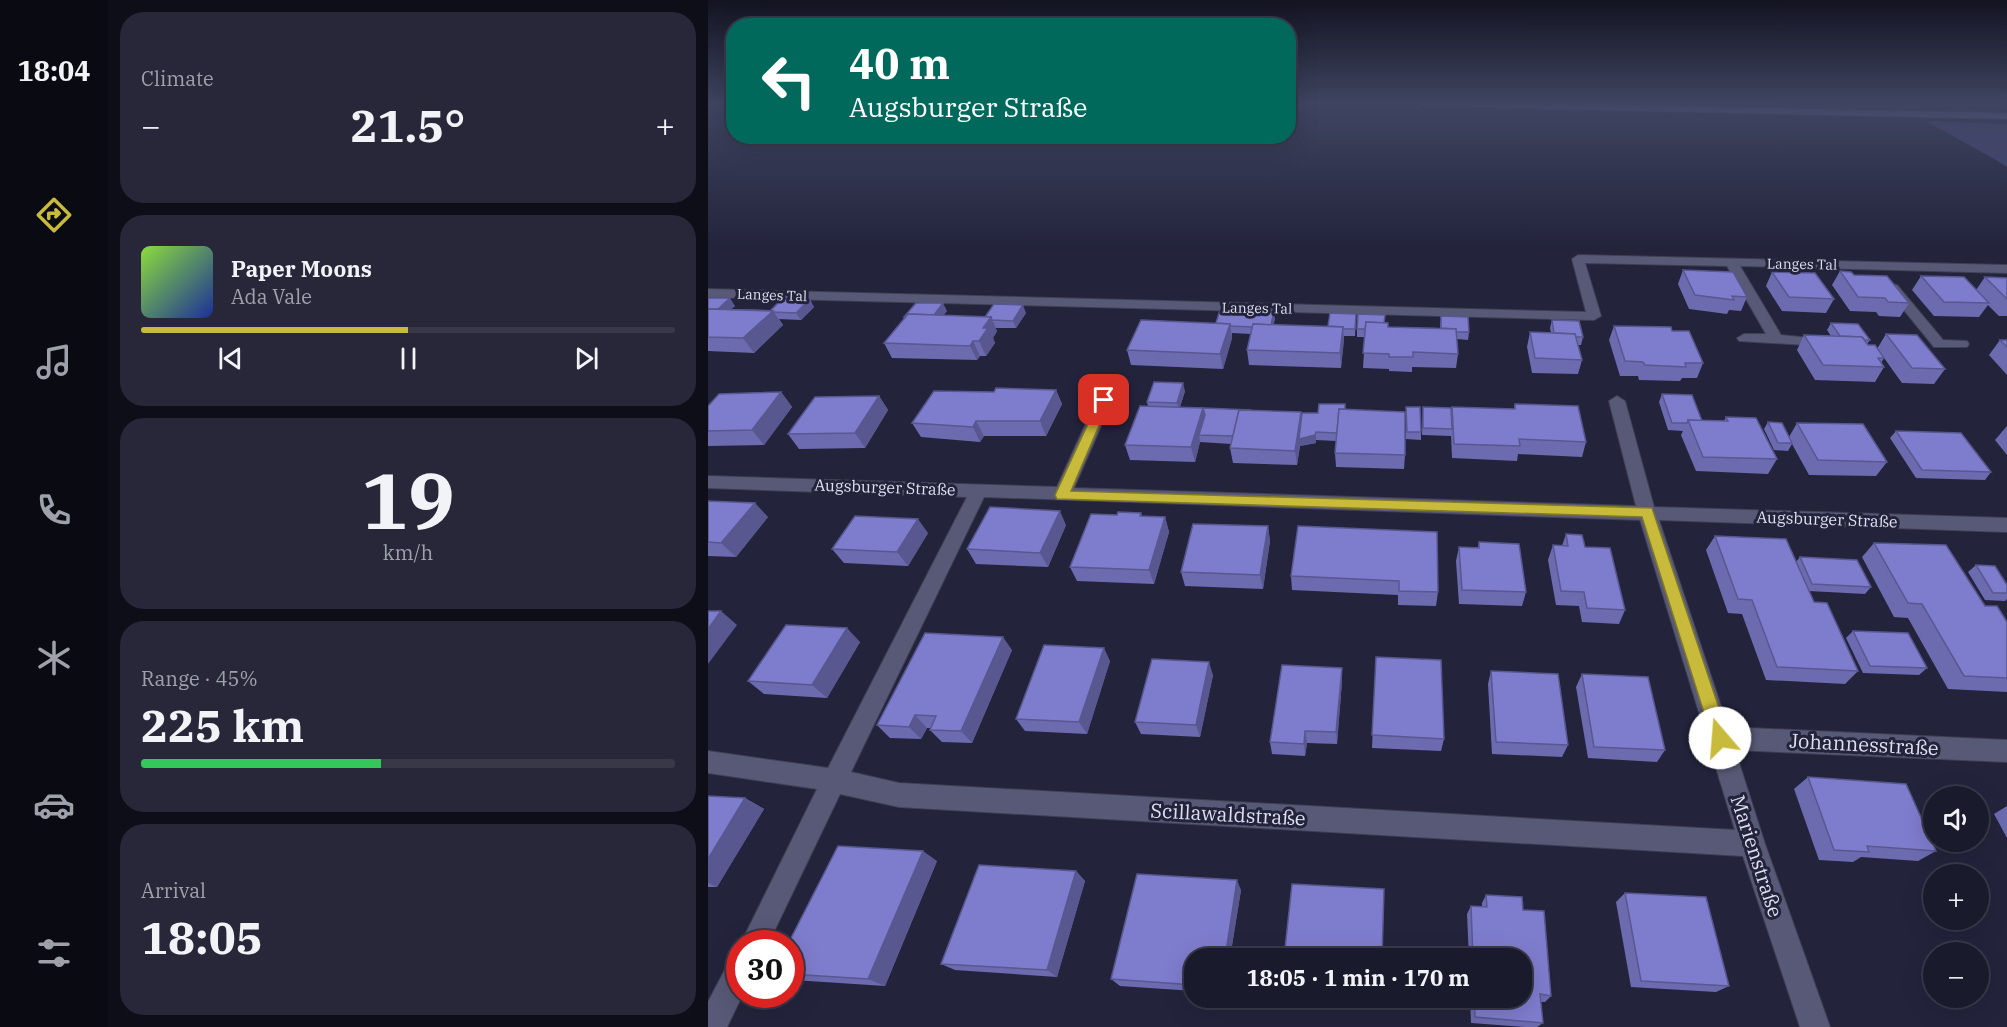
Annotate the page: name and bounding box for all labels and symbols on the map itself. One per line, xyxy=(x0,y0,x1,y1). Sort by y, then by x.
street label: Langes Tal xyxy=(1767,254,1837,274)
street label: Langes Tal xyxy=(736,285,808,305)
street label: Langes Tal xyxy=(1222,298,1292,318)
pin xyxy=(1078,374,1129,425)
street label: Augsburger Straße xyxy=(814,475,956,499)
street label: Augsburger Straße xyxy=(1756,507,1898,531)
position arrow xyxy=(1688,706,1752,770)
street label: Johannesstraße xyxy=(1789,727,1939,761)
street label: Marienstraße xyxy=(1725,791,1789,921)
street label: Scillawaldstraße xyxy=(1150,796,1306,832)
speed limit sign: 30 xyxy=(726,930,804,1008)

